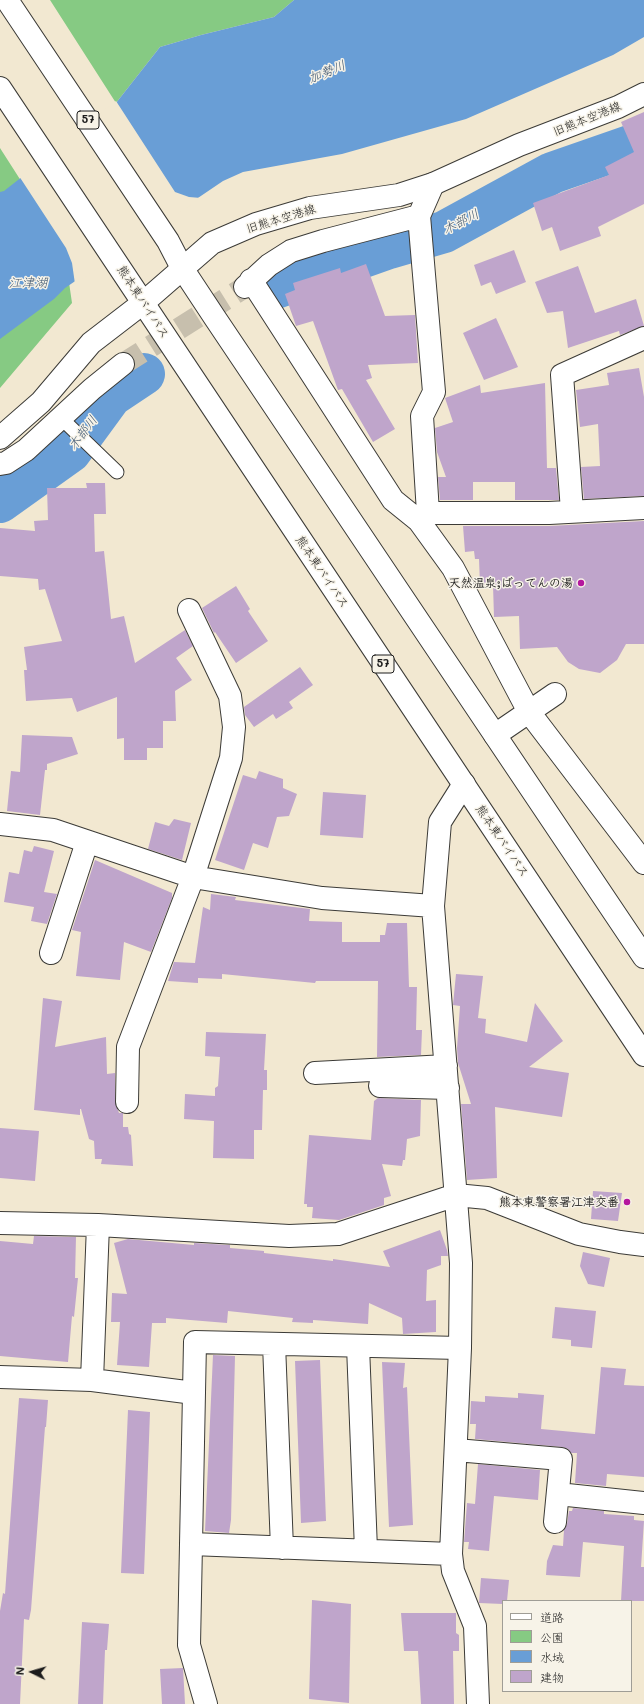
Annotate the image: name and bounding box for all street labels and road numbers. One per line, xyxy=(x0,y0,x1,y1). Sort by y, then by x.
street label: 旧熊本空港線 xyxy=(551,99,623,139)
road number: 57 xyxy=(77,111,99,129)
street label: 旧熊本空港線 xyxy=(244,202,318,236)
street label: 熊本東バイパス xyxy=(114,263,172,341)
street label: 熊本東バイパス xyxy=(293,533,351,611)
road number: 57 xyxy=(372,655,394,673)
street label: 熊本東バイパス xyxy=(473,802,531,880)

